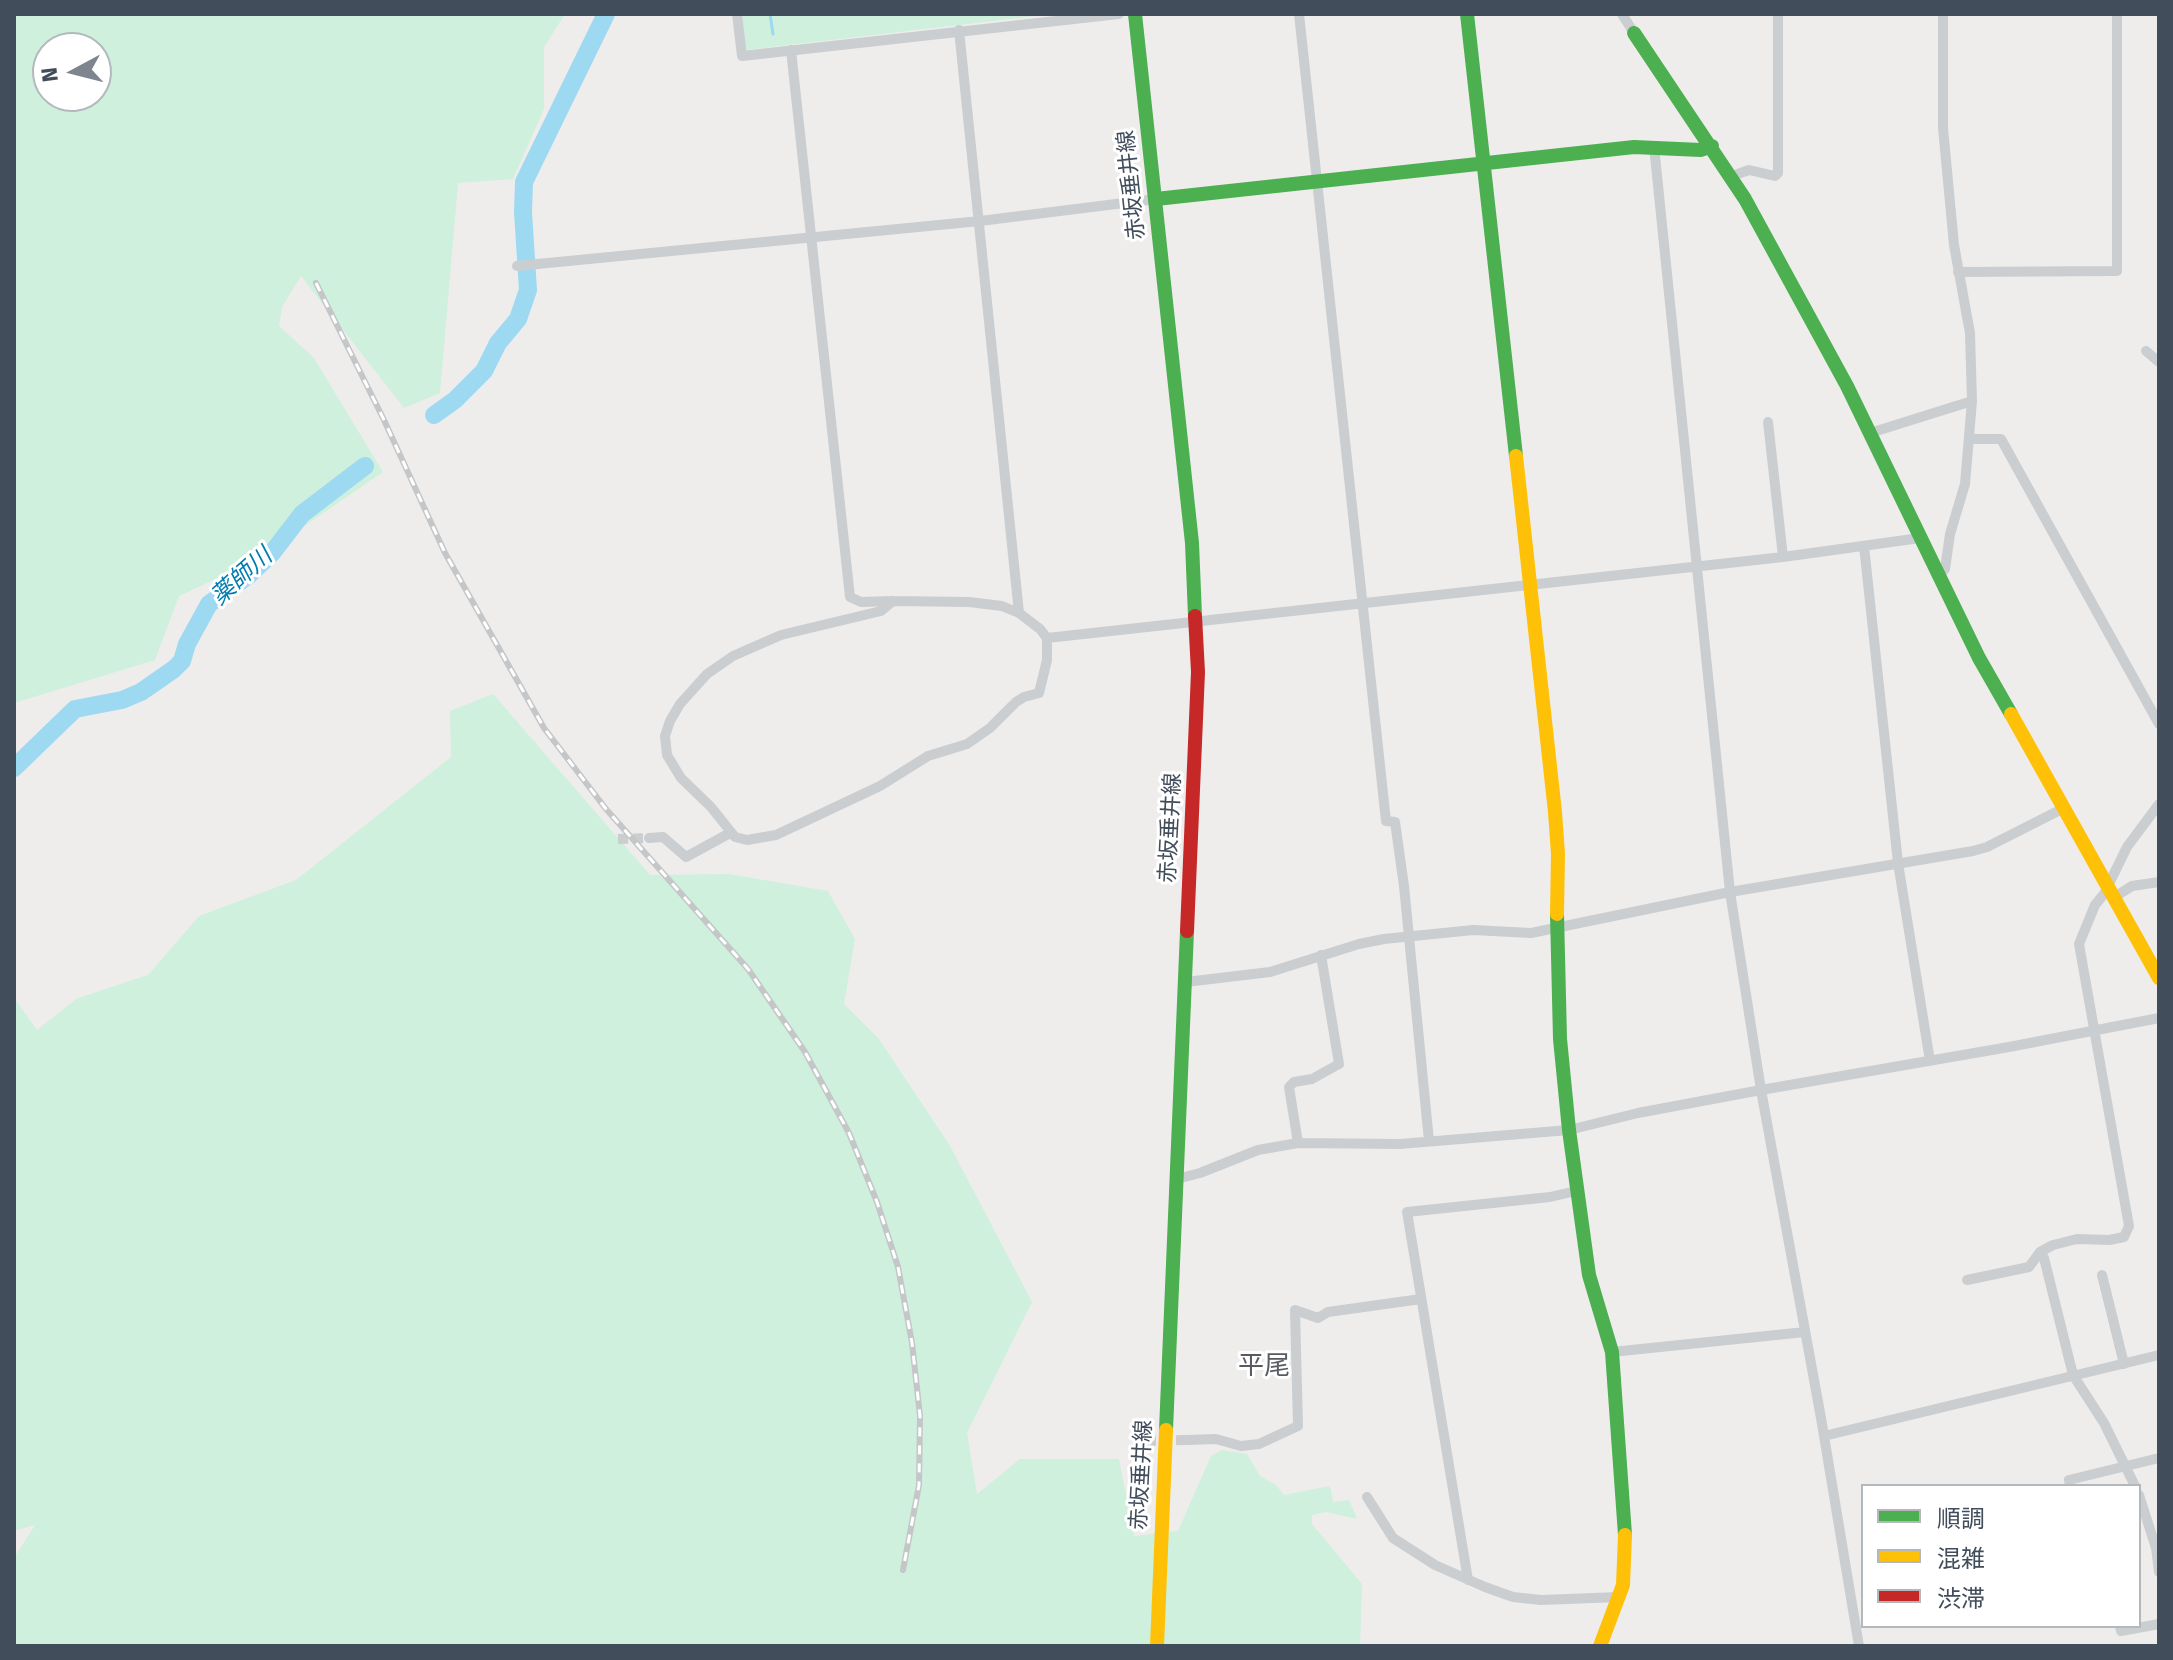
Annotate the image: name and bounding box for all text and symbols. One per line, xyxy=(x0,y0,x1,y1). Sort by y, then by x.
north arrow xyxy=(32,32,112,112)
text: N xyxy=(35,66,64,84)
street label: 赤坂垂井線 xyxy=(1113,129,1151,241)
water label: 薬師川 xyxy=(206,542,278,612)
street label: 赤坂垂井線 xyxy=(1155,772,1187,884)
district label: 平尾 xyxy=(1238,1351,1290,1383)
street label: 赤坂垂井線 xyxy=(1126,1419,1158,1531)
legend xyxy=(1861,1484,2141,1628)
text: 順調 xyxy=(1937,1505,1985,1533)
text: 混雑 xyxy=(1937,1545,1985,1573)
text: 渋滞 xyxy=(1937,1585,1985,1613)

